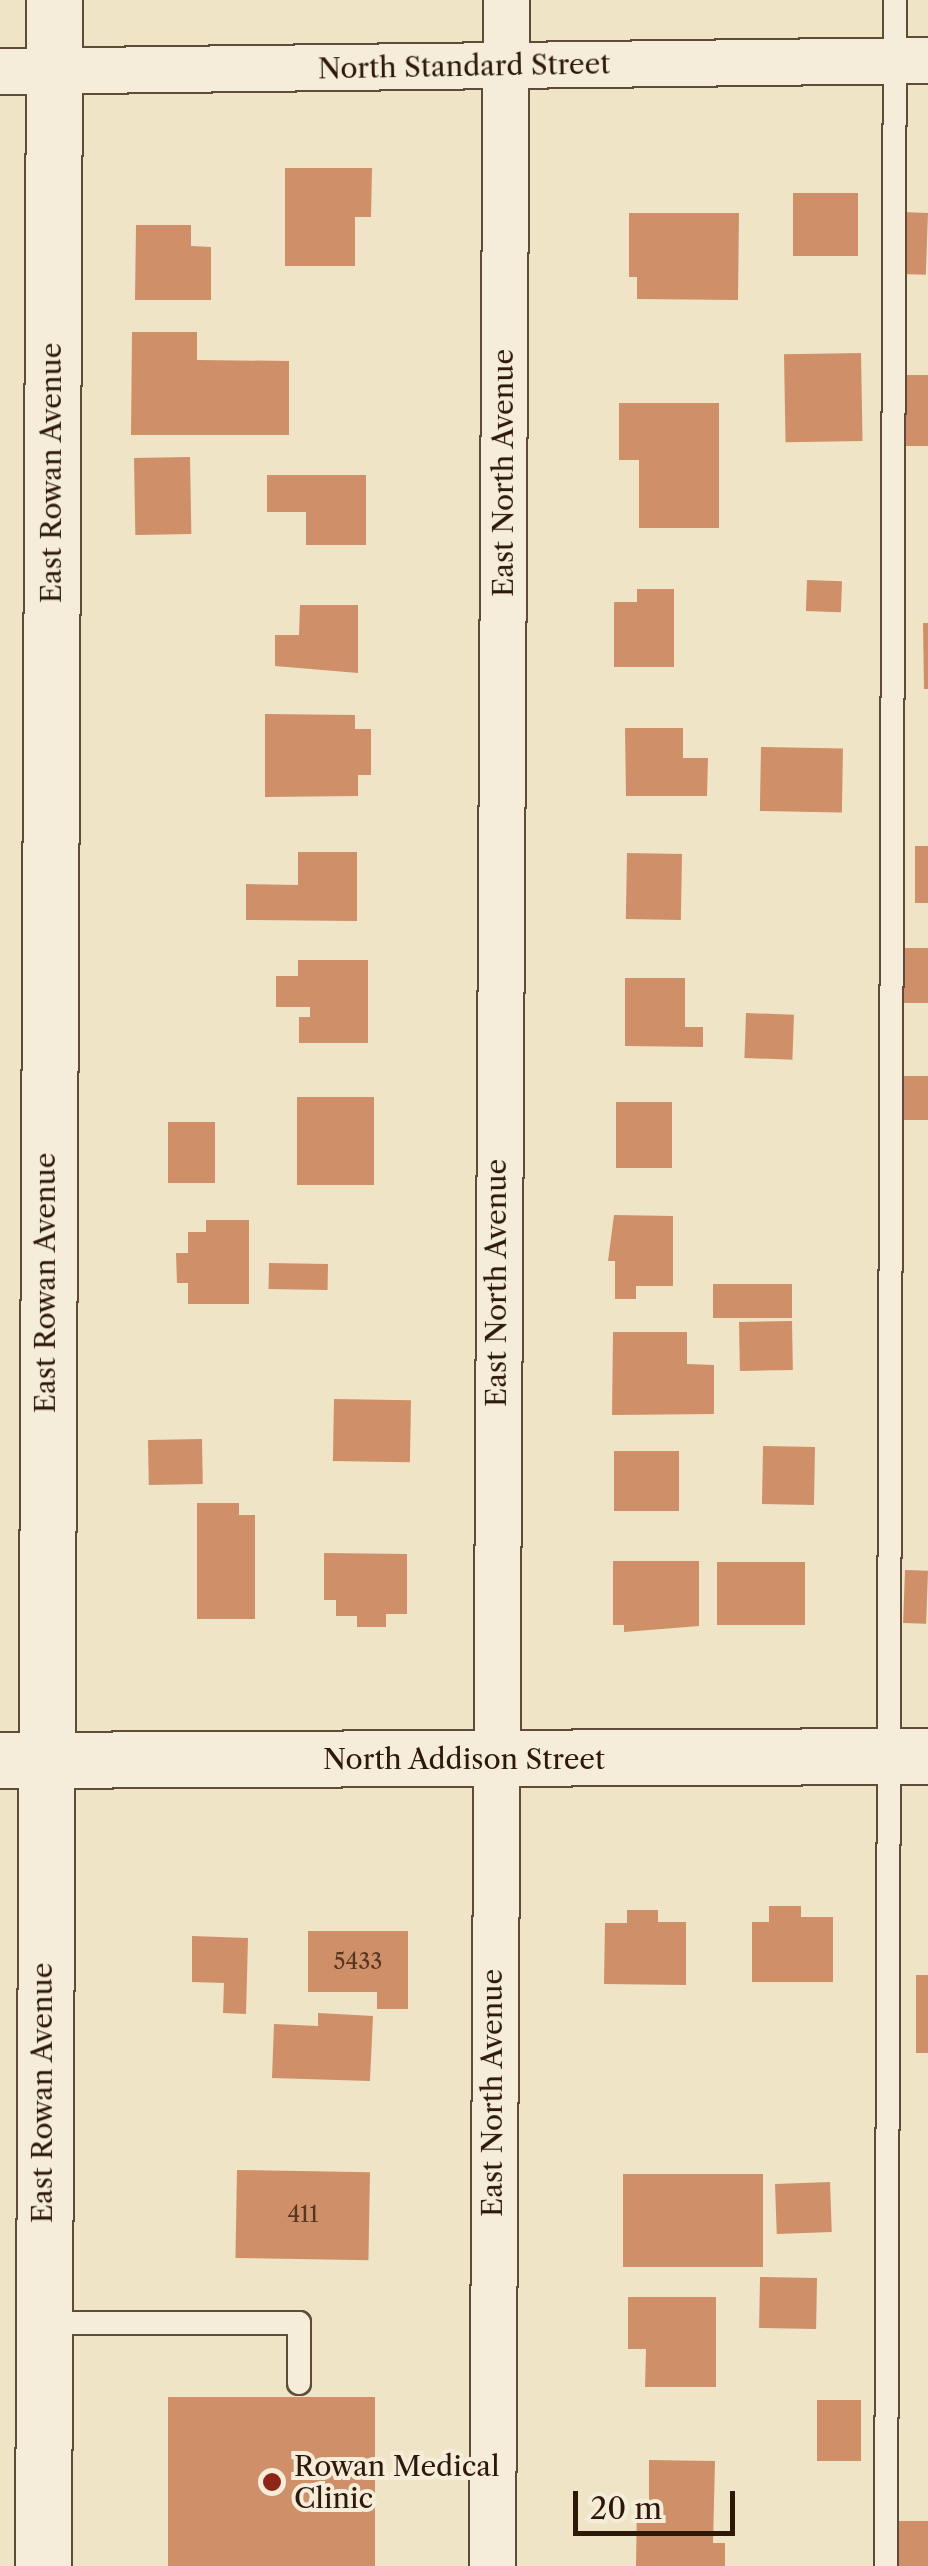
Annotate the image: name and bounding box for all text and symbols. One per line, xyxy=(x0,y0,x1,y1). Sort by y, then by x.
street label: North Standard Street xyxy=(318,47,610,85)
street label: East Rowan Avenue xyxy=(34,342,68,604)
street label: East North Avenue xyxy=(486,348,520,598)
street label: East Rowan Avenue xyxy=(28,1152,62,1414)
street label: East North Avenue xyxy=(479,1158,513,1408)
street label: North Addison Street xyxy=(323,1742,605,1776)
house number: 5433 xyxy=(334,1949,382,1975)
street label: East Rowan Avenue xyxy=(25,1962,59,2224)
street label: East North Avenue xyxy=(475,1968,509,2218)
house number: 411 xyxy=(287,2202,319,2228)
place label: Rowan Medical Clinic xyxy=(294,2449,499,2515)
marker: Rowan Medical Clinic xyxy=(259,2469,285,2495)
scale bar xyxy=(578,2471,740,2533)
text: 20 m xyxy=(590,2490,662,2527)

